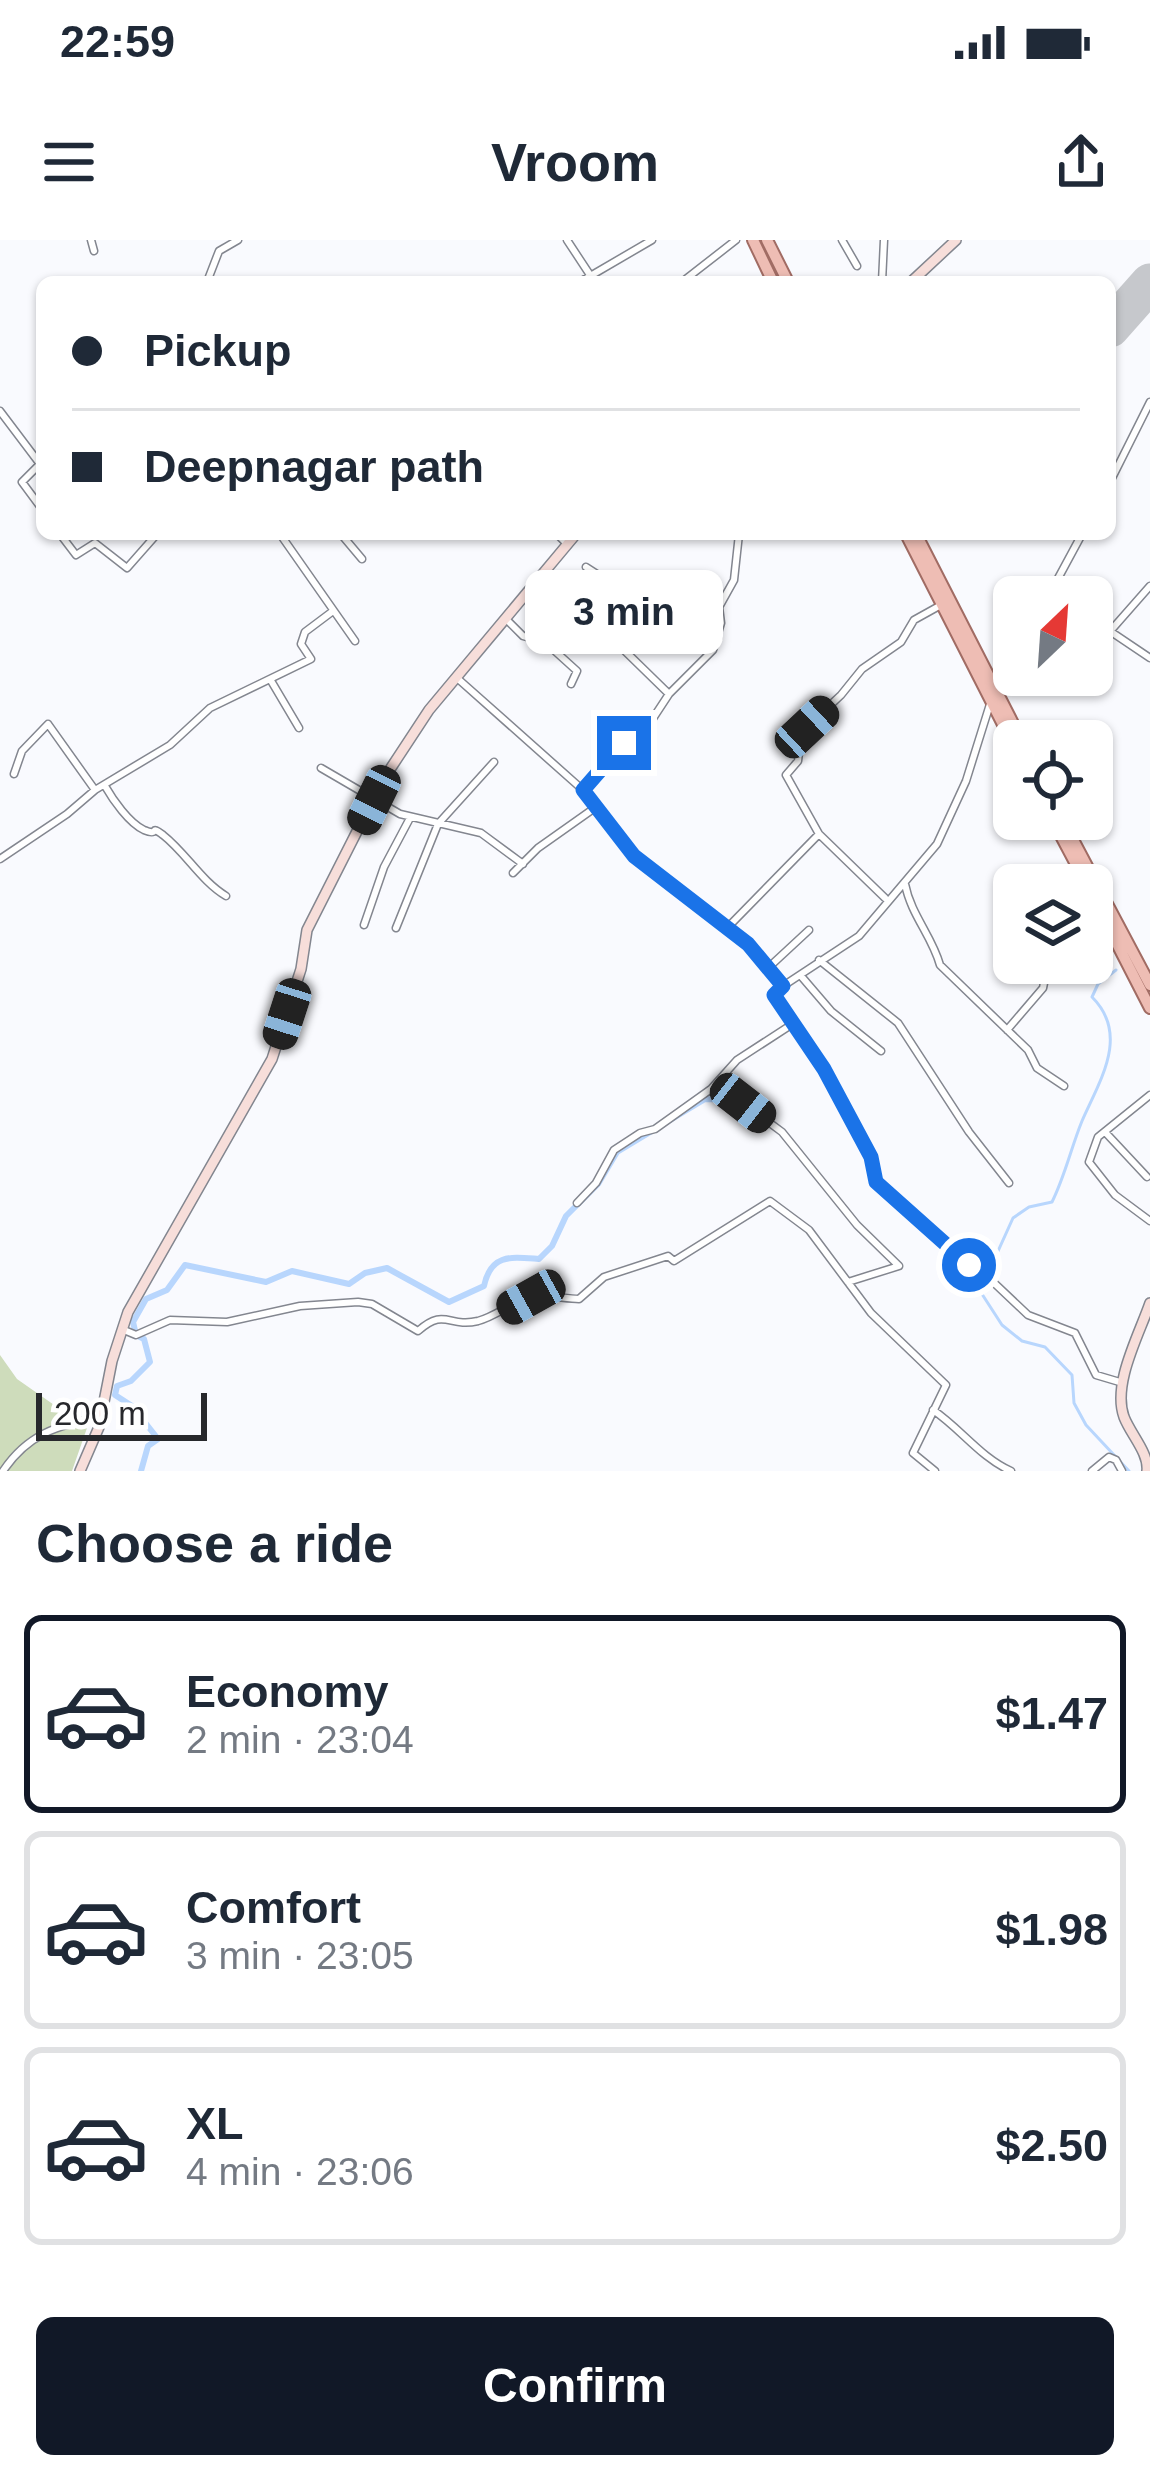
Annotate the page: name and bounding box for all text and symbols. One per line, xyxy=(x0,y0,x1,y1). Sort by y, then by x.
text: 22:59 xyxy=(60,16,175,67)
icon: menu xyxy=(36,129,102,195)
icon: share xyxy=(1048,129,1114,195)
text: Vroom xyxy=(491,132,659,192)
text: Pickup xyxy=(144,325,292,376)
text: Deepnagar path xyxy=(144,441,484,492)
callout: 3 min xyxy=(525,569,723,653)
north arrow xyxy=(993,576,1113,696)
map controls xyxy=(993,576,1113,984)
text: 3 min xyxy=(573,590,675,633)
car xyxy=(768,689,846,765)
route end xyxy=(597,716,651,770)
button: locate xyxy=(993,720,1113,840)
car xyxy=(342,760,406,840)
button: layers xyxy=(993,864,1113,984)
car xyxy=(259,974,315,1054)
car xyxy=(704,1067,782,1139)
route start xyxy=(942,1238,996,1292)
car xyxy=(491,1264,571,1330)
scale bar xyxy=(36,1387,207,1440)
text: 200 m xyxy=(54,1395,146,1432)
text: Choose a ride xyxy=(36,1513,393,1573)
icon: car xyxy=(42,1660,150,1768)
text: Economy xyxy=(186,1666,389,1717)
text: $1.47 xyxy=(995,1688,1108,1739)
text: 2 min · 23:04 xyxy=(186,1718,414,1761)
icon: car xyxy=(42,1876,150,1984)
text: Comfort xyxy=(186,1882,361,1933)
text: $1.98 xyxy=(995,1904,1108,1955)
text: 3 min · 23:05 xyxy=(186,1934,414,1977)
icon: car xyxy=(42,2092,150,2200)
text: XL xyxy=(186,2098,244,2149)
text: $2.50 xyxy=(995,2120,1108,2171)
text: 4 min · 23:06 xyxy=(186,2150,414,2193)
button: Confirm xyxy=(36,2317,1114,2455)

